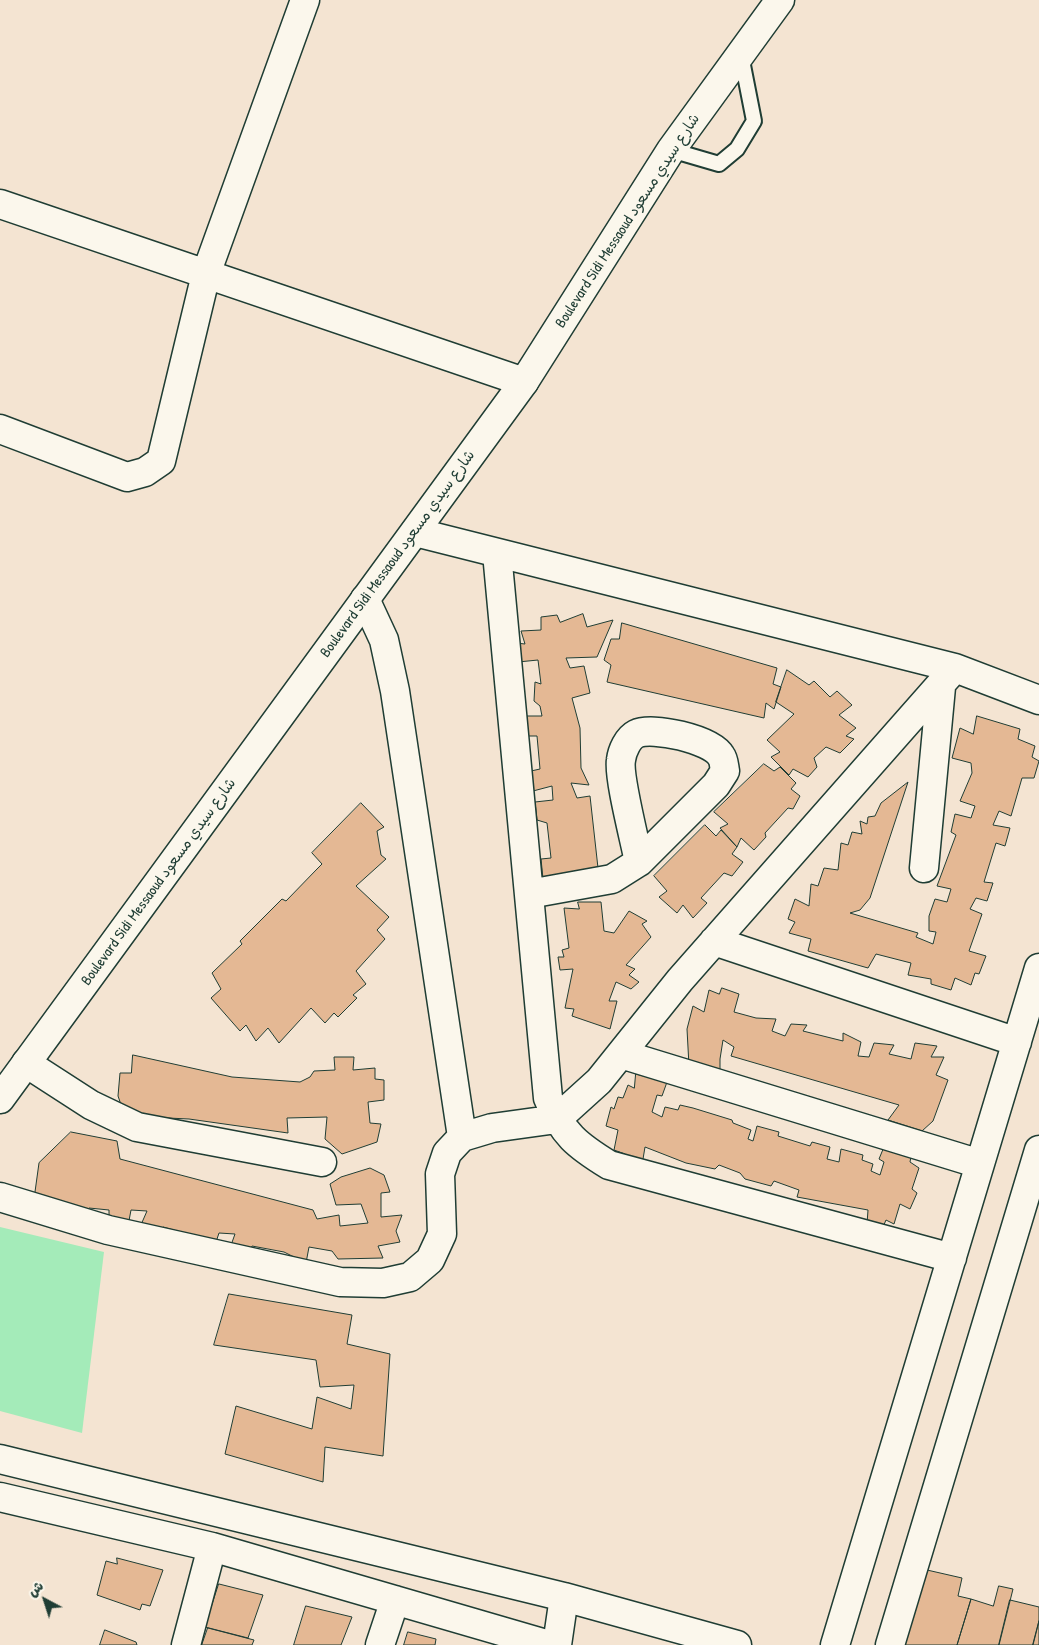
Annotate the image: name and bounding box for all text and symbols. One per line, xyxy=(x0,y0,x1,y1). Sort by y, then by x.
street label: Boulevard Sidi Messaoud شارع سيدي مسعود xyxy=(552,111,704,331)
street label: Boulevard Sidi Messaoud شارع سيدي مسعود xyxy=(317,447,479,661)
street label: Boulevard Sidi Messaoud شارع سيدي مسعود xyxy=(78,775,240,989)
north arrow xyxy=(20,1575,70,1625)
text: ش xyxy=(23,1576,47,1600)

